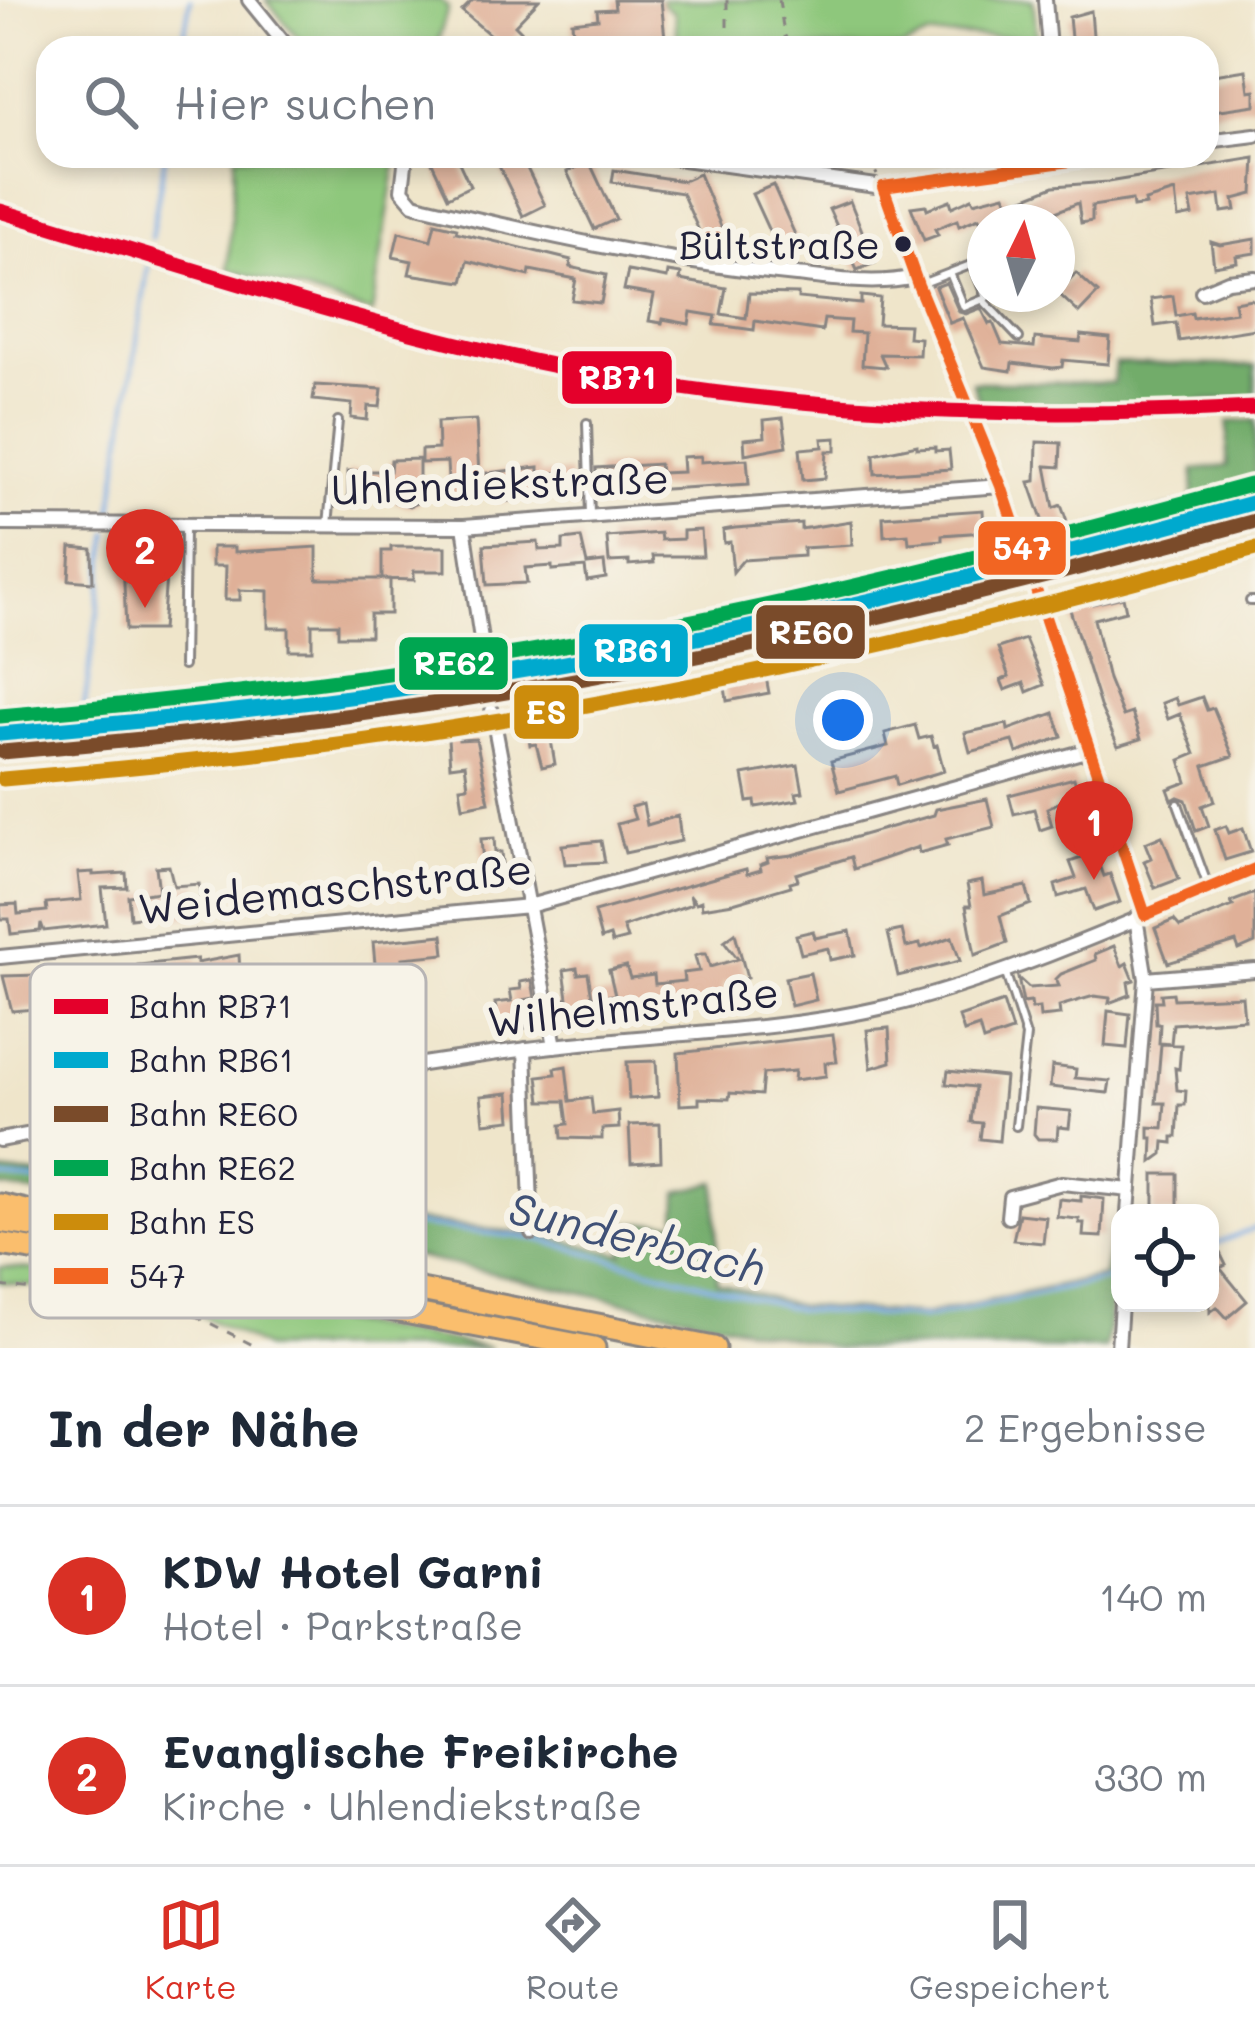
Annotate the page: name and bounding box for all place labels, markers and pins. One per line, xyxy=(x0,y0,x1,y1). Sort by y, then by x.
place label: Bültstraße xyxy=(679,218,880,269)
marker: Bültstraße xyxy=(892,233,914,255)
pin: 2 xyxy=(106,509,184,608)
pin: 1 xyxy=(1055,781,1133,880)

